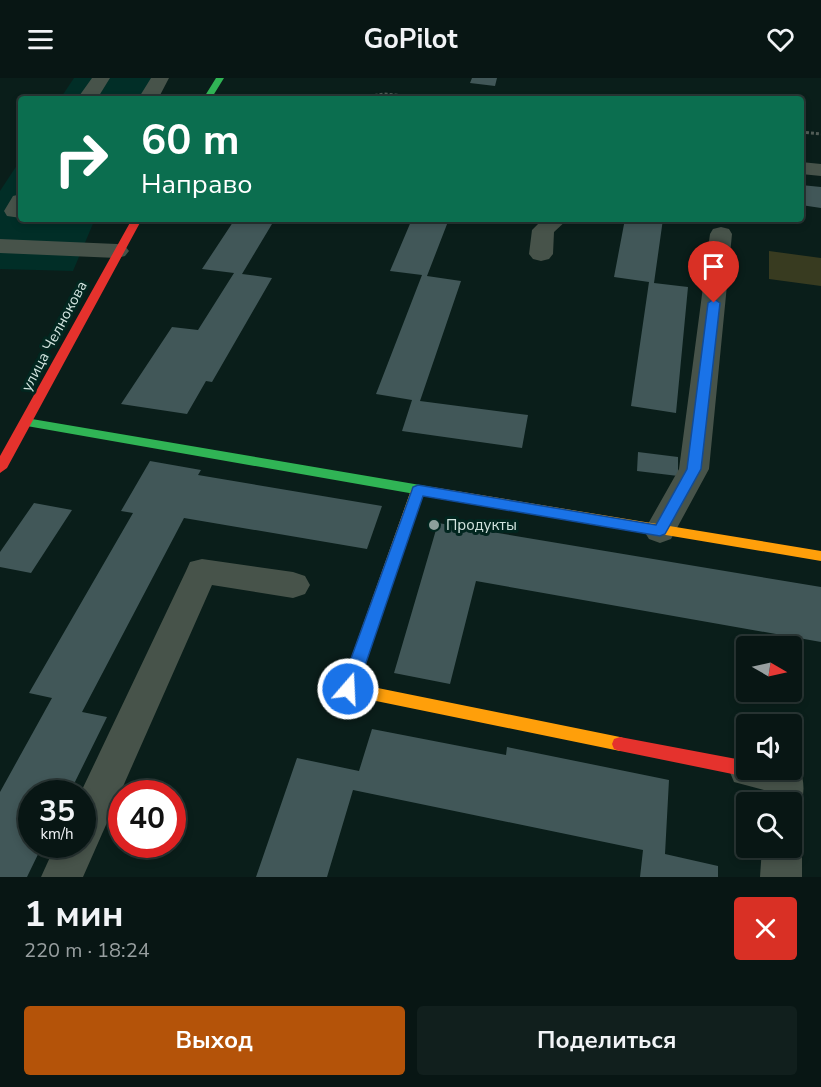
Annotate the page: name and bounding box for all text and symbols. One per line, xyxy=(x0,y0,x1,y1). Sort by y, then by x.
text: GoPilot xyxy=(363,21,458,58)
icon: menu xyxy=(24,23,57,56)
icon: heart xyxy=(764,23,797,56)
text: 60 m xyxy=(141,112,240,169)
icon: right xyxy=(42,120,120,198)
text: Направо xyxy=(141,166,252,203)
pin xyxy=(688,241,739,303)
icon: arrive xyxy=(697,250,730,283)
street label: улица Челнокова xyxy=(16,277,92,395)
place label: Продукты xyxy=(446,515,517,535)
marker: Продукты xyxy=(427,518,441,532)
north arrow xyxy=(736,636,802,702)
map controls xyxy=(736,636,802,858)
position arrow xyxy=(316,657,380,721)
button: sound xyxy=(736,714,802,780)
speed limit sign: 40 xyxy=(108,780,186,858)
text: 35 xyxy=(39,791,75,832)
button: search xyxy=(736,792,802,858)
text: km/h xyxy=(40,824,74,844)
text: 1 мин xyxy=(24,890,124,939)
button: close xyxy=(734,897,797,960)
text: 220 m · 18:24 xyxy=(24,937,150,964)
button: Выход xyxy=(24,1006,405,1075)
button: Поделиться xyxy=(417,1006,797,1075)

